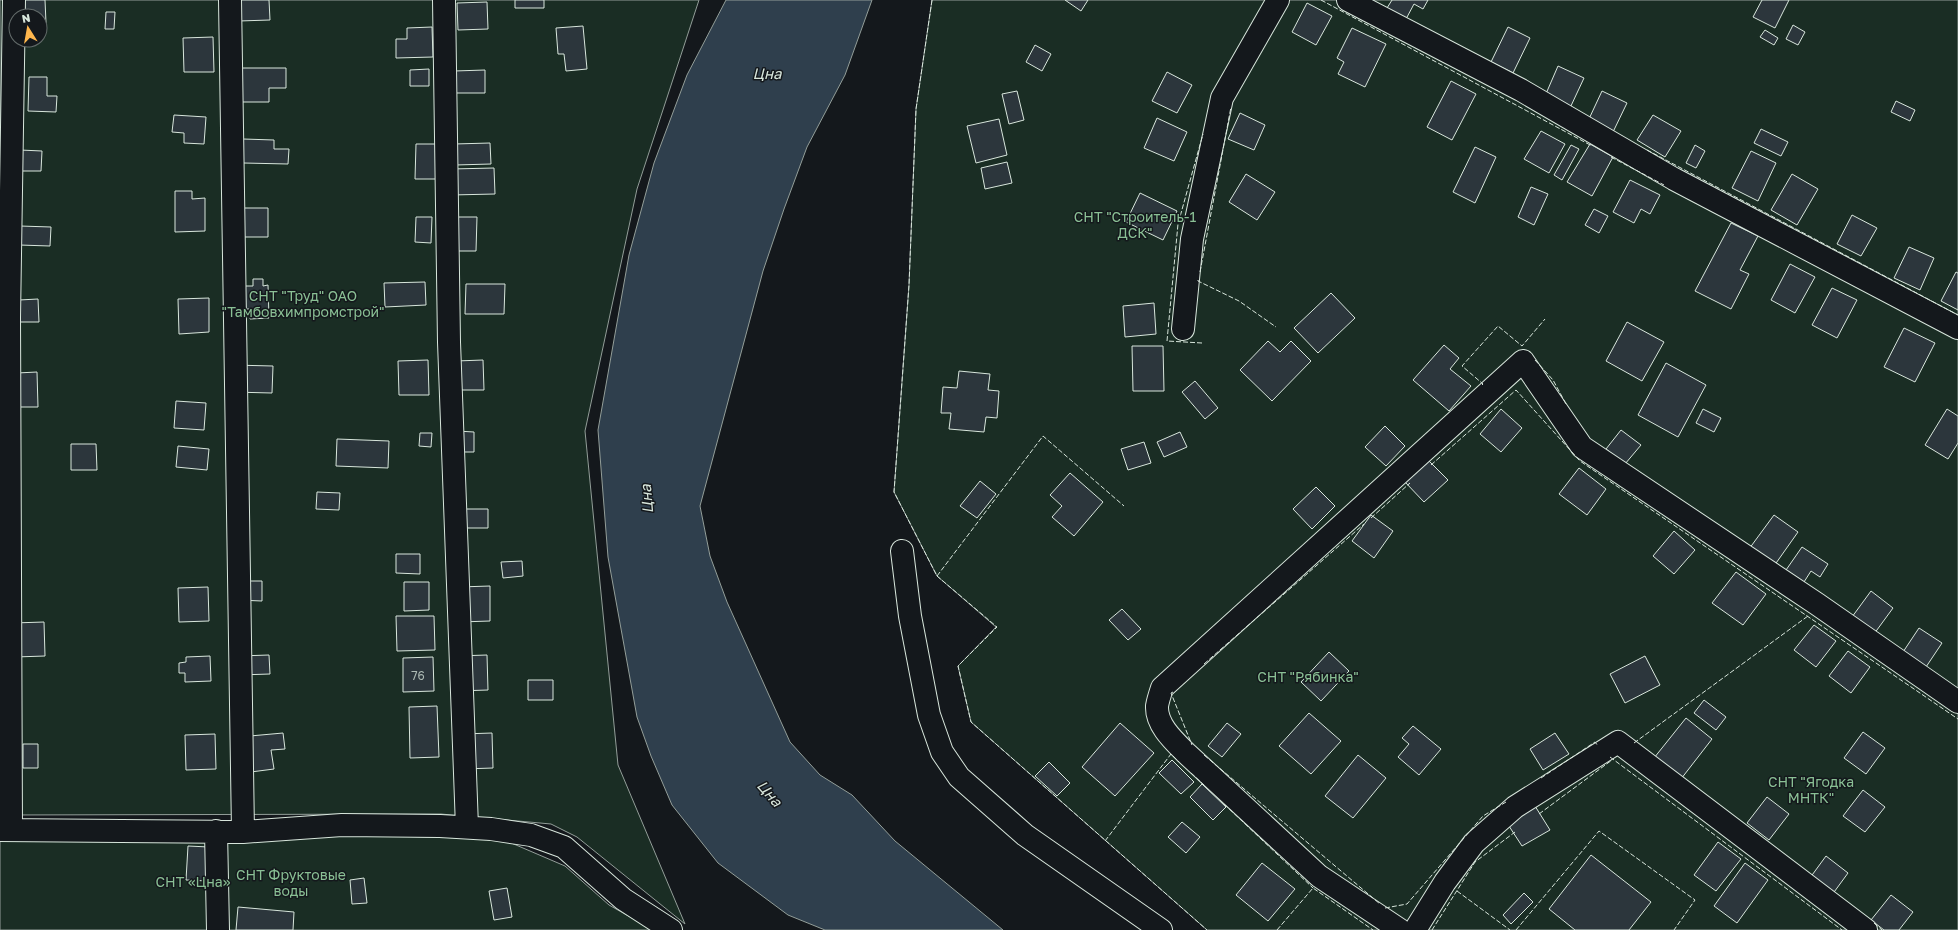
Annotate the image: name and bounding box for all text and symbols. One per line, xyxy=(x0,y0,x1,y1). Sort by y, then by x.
north arrow xyxy=(8,8,48,48)
text: N xyxy=(21,11,31,25)
water label: Цна xyxy=(752,64,782,82)
park label: СНТ "Строитель-1 ДСК" xyxy=(1074,208,1196,241)
park label: СНТ "Труд" ОАО "Тамбовхимпромстрой" xyxy=(221,287,385,320)
water label: Цна xyxy=(636,483,656,514)
house number: 76 xyxy=(411,668,425,683)
park label: СНТ "Рябинка" xyxy=(1257,668,1359,685)
park label: СНТ "Ягодка МНТК" xyxy=(1768,773,1854,806)
water label: Цна xyxy=(754,776,787,810)
park label: СНТ Фруктовые воды xyxy=(236,866,346,899)
park label: СНТ «Цна» xyxy=(156,873,231,890)

